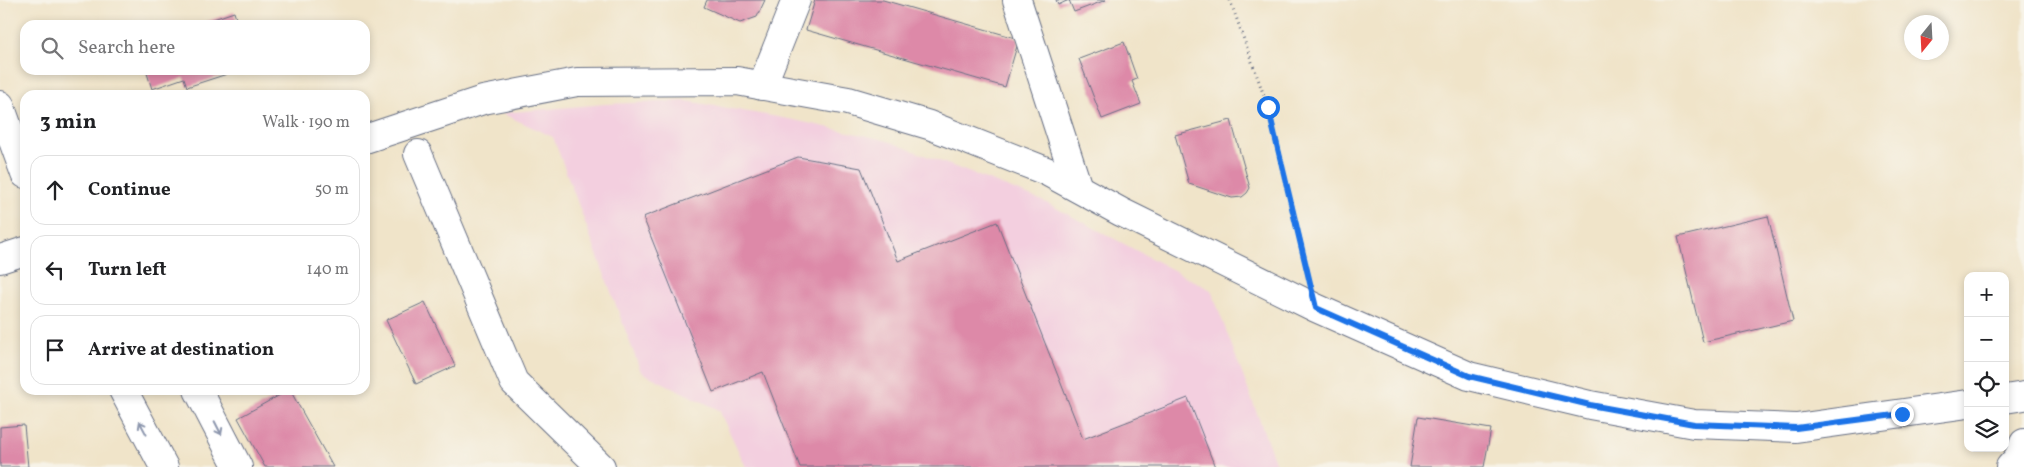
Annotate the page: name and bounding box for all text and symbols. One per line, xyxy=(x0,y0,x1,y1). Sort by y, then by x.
north arrow xyxy=(1904,15,1949,60)
search box xyxy=(20,20,370,75)
icon: search xyxy=(38,34,66,62)
text: Search here xyxy=(78,35,175,61)
route start xyxy=(1257,96,1280,119)
text: 3 min xyxy=(40,108,96,137)
text: Walk · 190 m xyxy=(262,112,350,134)
icon: ahead xyxy=(41,176,69,204)
text: Continue xyxy=(88,177,171,203)
text: 50 m xyxy=(315,179,349,201)
icon: left xyxy=(41,256,69,284)
text: Turn left xyxy=(88,257,167,283)
text: 140 m xyxy=(307,259,349,281)
map controls xyxy=(1964,272,2009,452)
button: + xyxy=(1964,272,2009,317)
button: − xyxy=(1964,317,2009,362)
icon: arrive xyxy=(41,336,69,364)
text: Arrive at destination xyxy=(88,337,274,363)
button: locate xyxy=(1964,362,2009,407)
route end xyxy=(1891,403,1914,426)
button: layers xyxy=(1964,407,2009,452)
one-way arrow xyxy=(213,421,223,436)
one-way arrow xyxy=(138,422,148,436)

